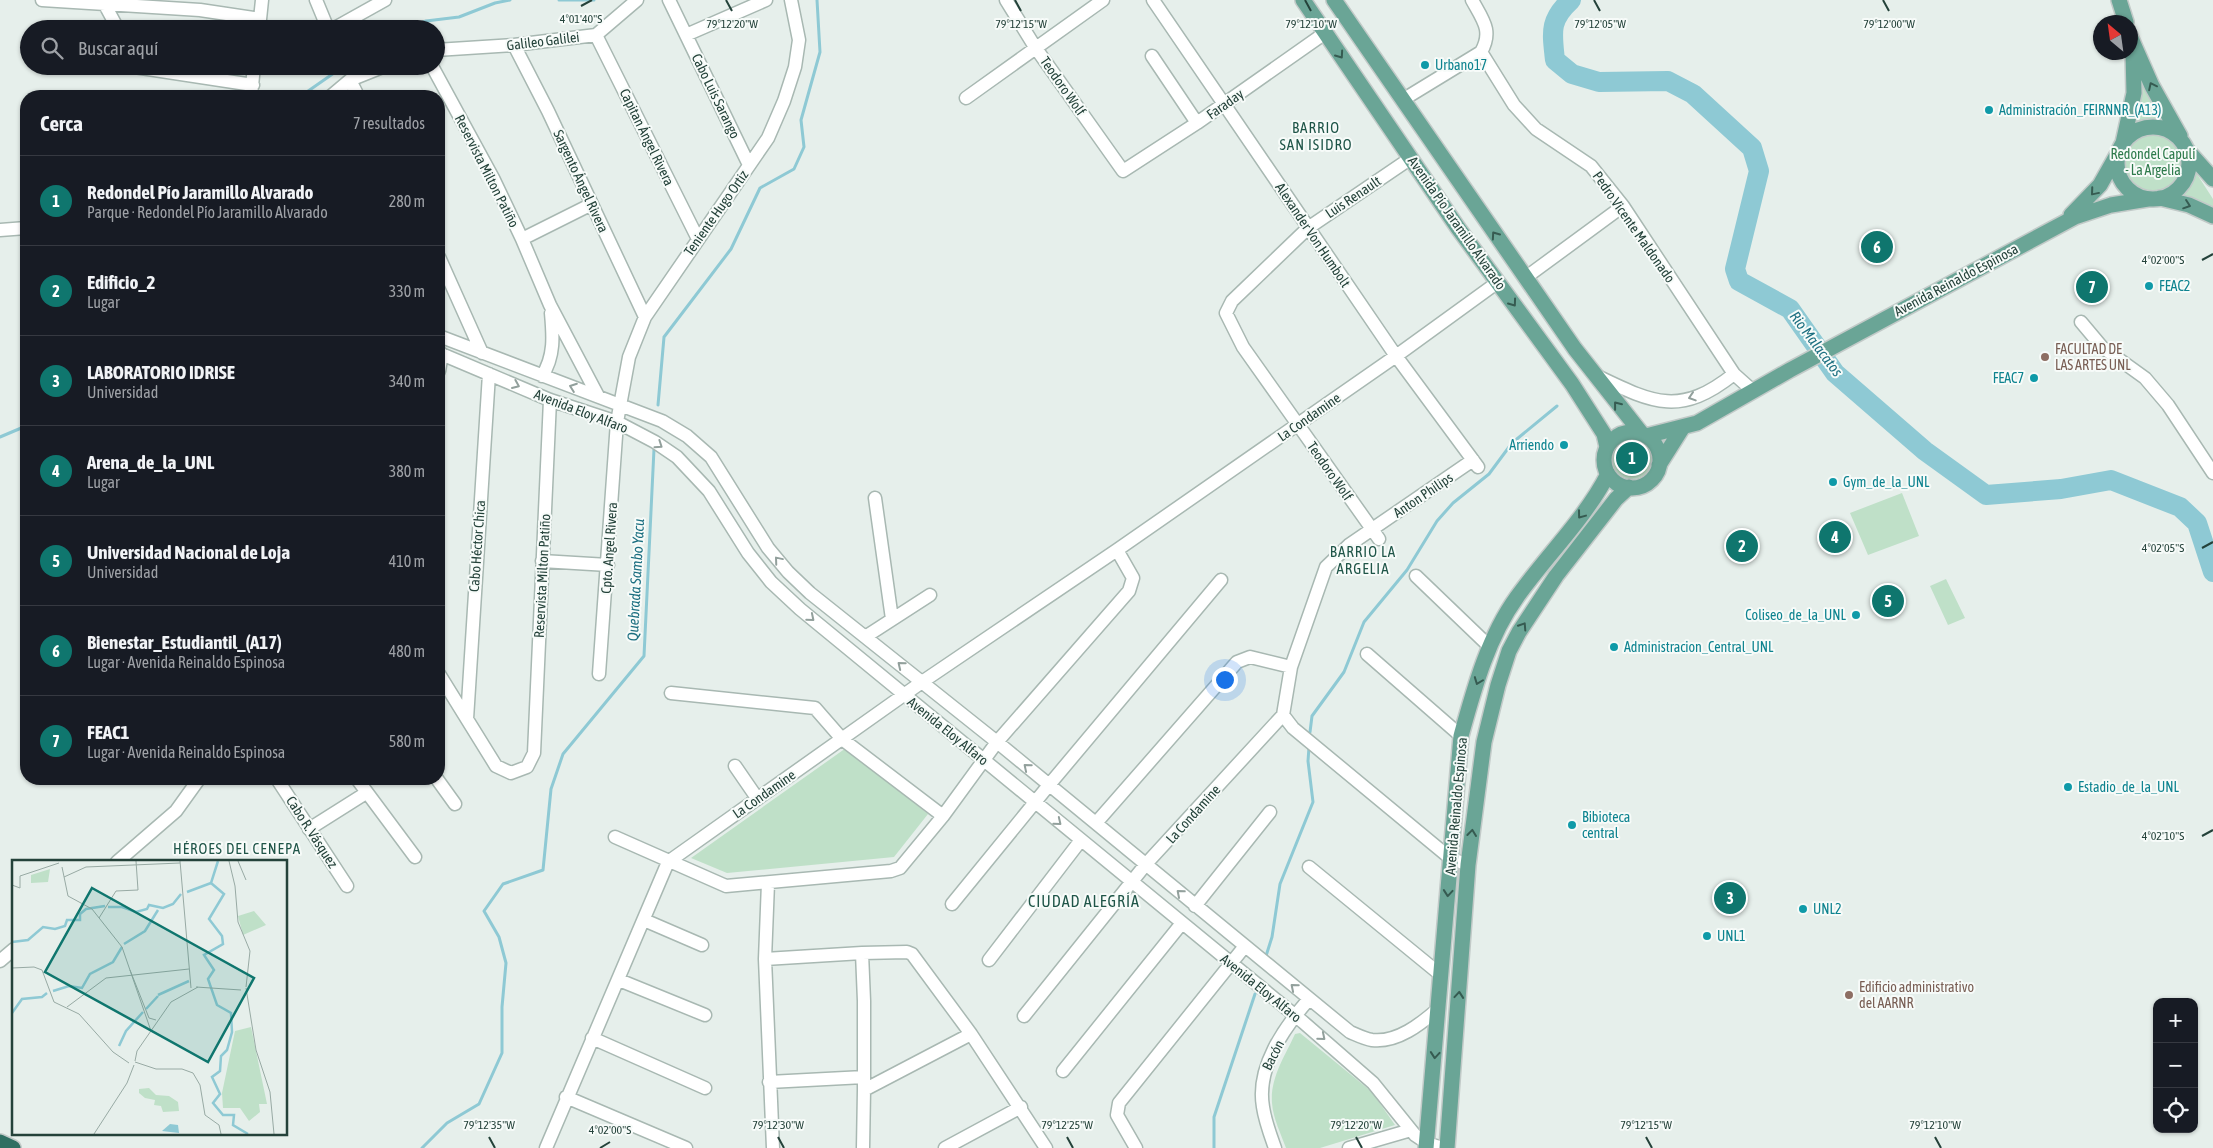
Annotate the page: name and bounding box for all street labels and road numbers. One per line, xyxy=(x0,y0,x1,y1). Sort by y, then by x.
street label: Galileo Galilei xyxy=(506,29,580,53)
street label: Cabo Luis Sarango xyxy=(689,51,743,141)
street label: Teodoro Wolf xyxy=(1037,54,1089,119)
street label: Capitan Ángel Rivera xyxy=(617,86,677,188)
street label: Faraday xyxy=(1204,86,1247,122)
street label: Reservista Milton Patiño xyxy=(452,112,522,230)
street label: Sargento Ángel Rivera xyxy=(550,127,612,235)
street label: Avenida Pío Jaramillo Alvarado xyxy=(1405,153,1509,293)
street label: Teniente Hugo Ortiz xyxy=(681,167,751,259)
street label: Pedro Vicente Maldonado xyxy=(1590,168,1678,286)
street label: Luis Renault xyxy=(1322,173,1384,221)
street label: Alexander Von Humbolt xyxy=(1272,180,1354,290)
street label: Avenida Reinaldo Espinosa xyxy=(1891,241,2021,319)
street label: Avenida Eloy Alfaro xyxy=(532,386,630,436)
street label: La Condamine xyxy=(1274,389,1344,445)
street label: Teodoro Wolf xyxy=(1304,439,1356,504)
street label: Anton Philips xyxy=(1390,469,1456,521)
street label: Cabo Héctor Chica xyxy=(466,500,488,592)
street label: Cpto. Angel Rivera xyxy=(598,502,620,594)
street label: Reservista Milton Patiño xyxy=(531,513,553,639)
street label: Avenida Eloy Alfaro xyxy=(904,694,992,768)
street label: Avenida Reinaldo Espinosa xyxy=(1442,737,1470,875)
street label: La Condamine xyxy=(729,766,799,822)
street label: La Condamine xyxy=(1163,781,1223,847)
street label: Cabo R. Vásquez xyxy=(283,793,341,871)
street label: Avenida Eloy Alfaro xyxy=(1217,951,1305,1025)
street label: Bacón xyxy=(1259,1037,1287,1073)

